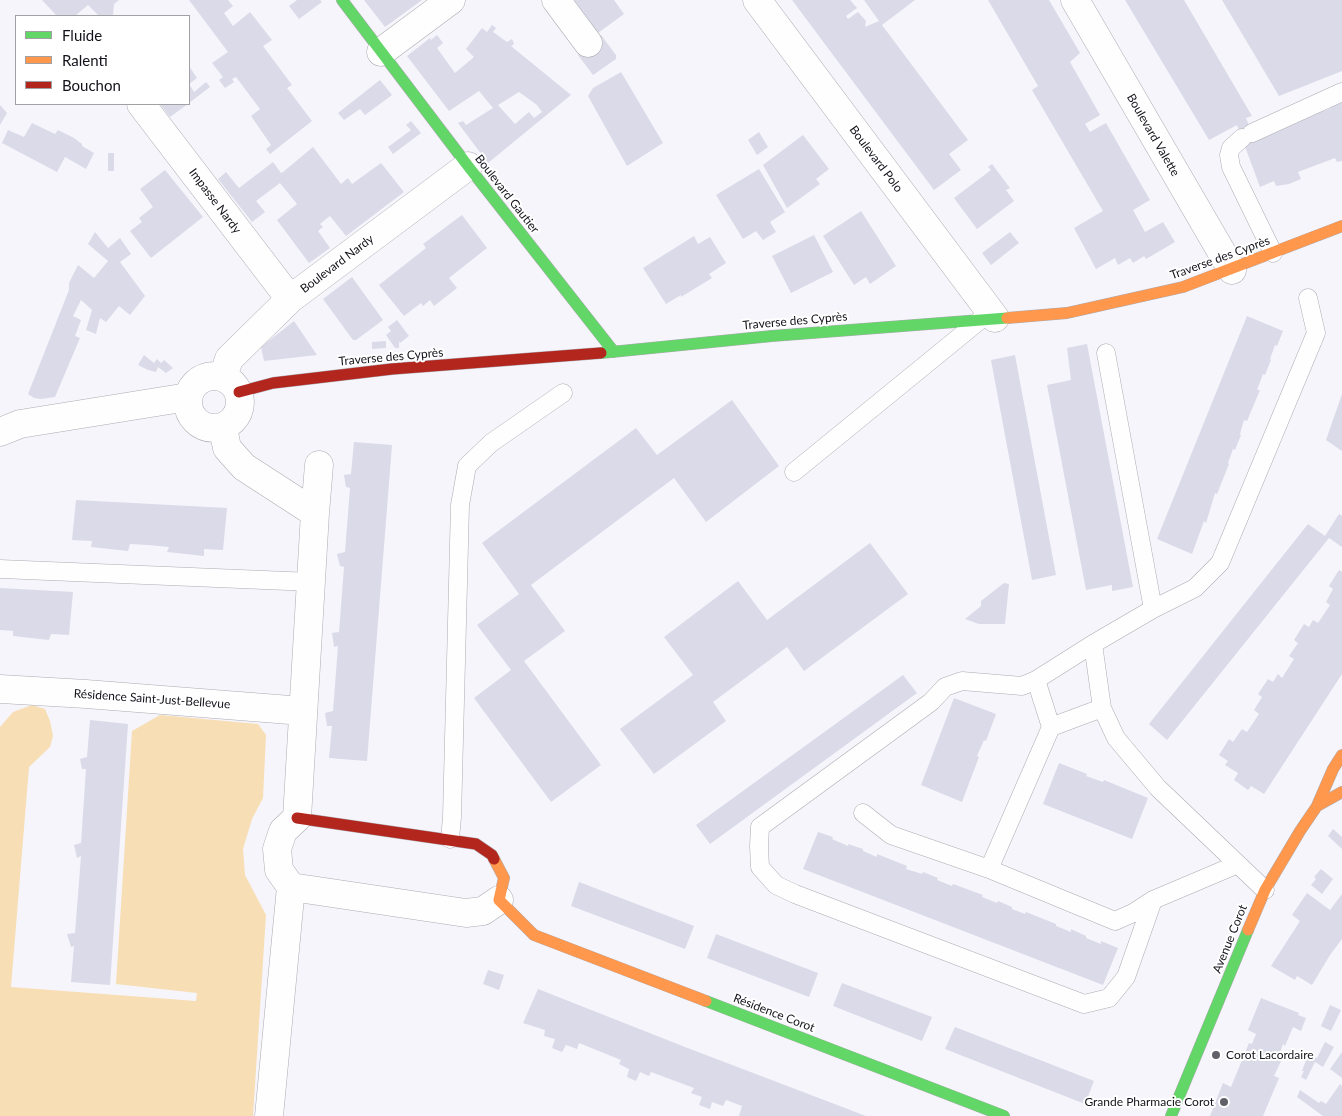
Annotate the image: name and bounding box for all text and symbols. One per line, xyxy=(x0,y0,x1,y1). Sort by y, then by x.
legend xyxy=(15,15,190,105)
text: Fluide xyxy=(62,26,102,44)
text: Ralenti xyxy=(62,51,108,69)
text: Bouchon xyxy=(62,76,121,94)
street label: Boulevard Valette xyxy=(1124,91,1182,179)
street label: Boulevard Polo xyxy=(846,123,906,195)
street label: Boulevard Gautier xyxy=(472,152,542,236)
street label: Impasse Nardy xyxy=(186,166,244,236)
street label: Boulevard Nardy xyxy=(297,232,377,296)
street label: Traverse des Cyprès xyxy=(1168,233,1272,283)
street label: Traverse des Cyprès xyxy=(742,309,848,333)
street label: Traverse des Cyprès xyxy=(338,345,444,369)
street label: Résidence Saint-Just-Bellevue xyxy=(73,686,231,712)
street label: Avenue Corot xyxy=(1210,903,1250,975)
street label: Résidence Corot xyxy=(731,991,817,1035)
place label: Corot Lacordaire xyxy=(1226,1048,1314,1062)
marker: Corot Lacordaire xyxy=(1210,1049,1222,1061)
place label: Grande Pharmacie Corot xyxy=(1084,1095,1214,1109)
marker: Grande Pharmacie Corot xyxy=(1218,1096,1230,1108)

